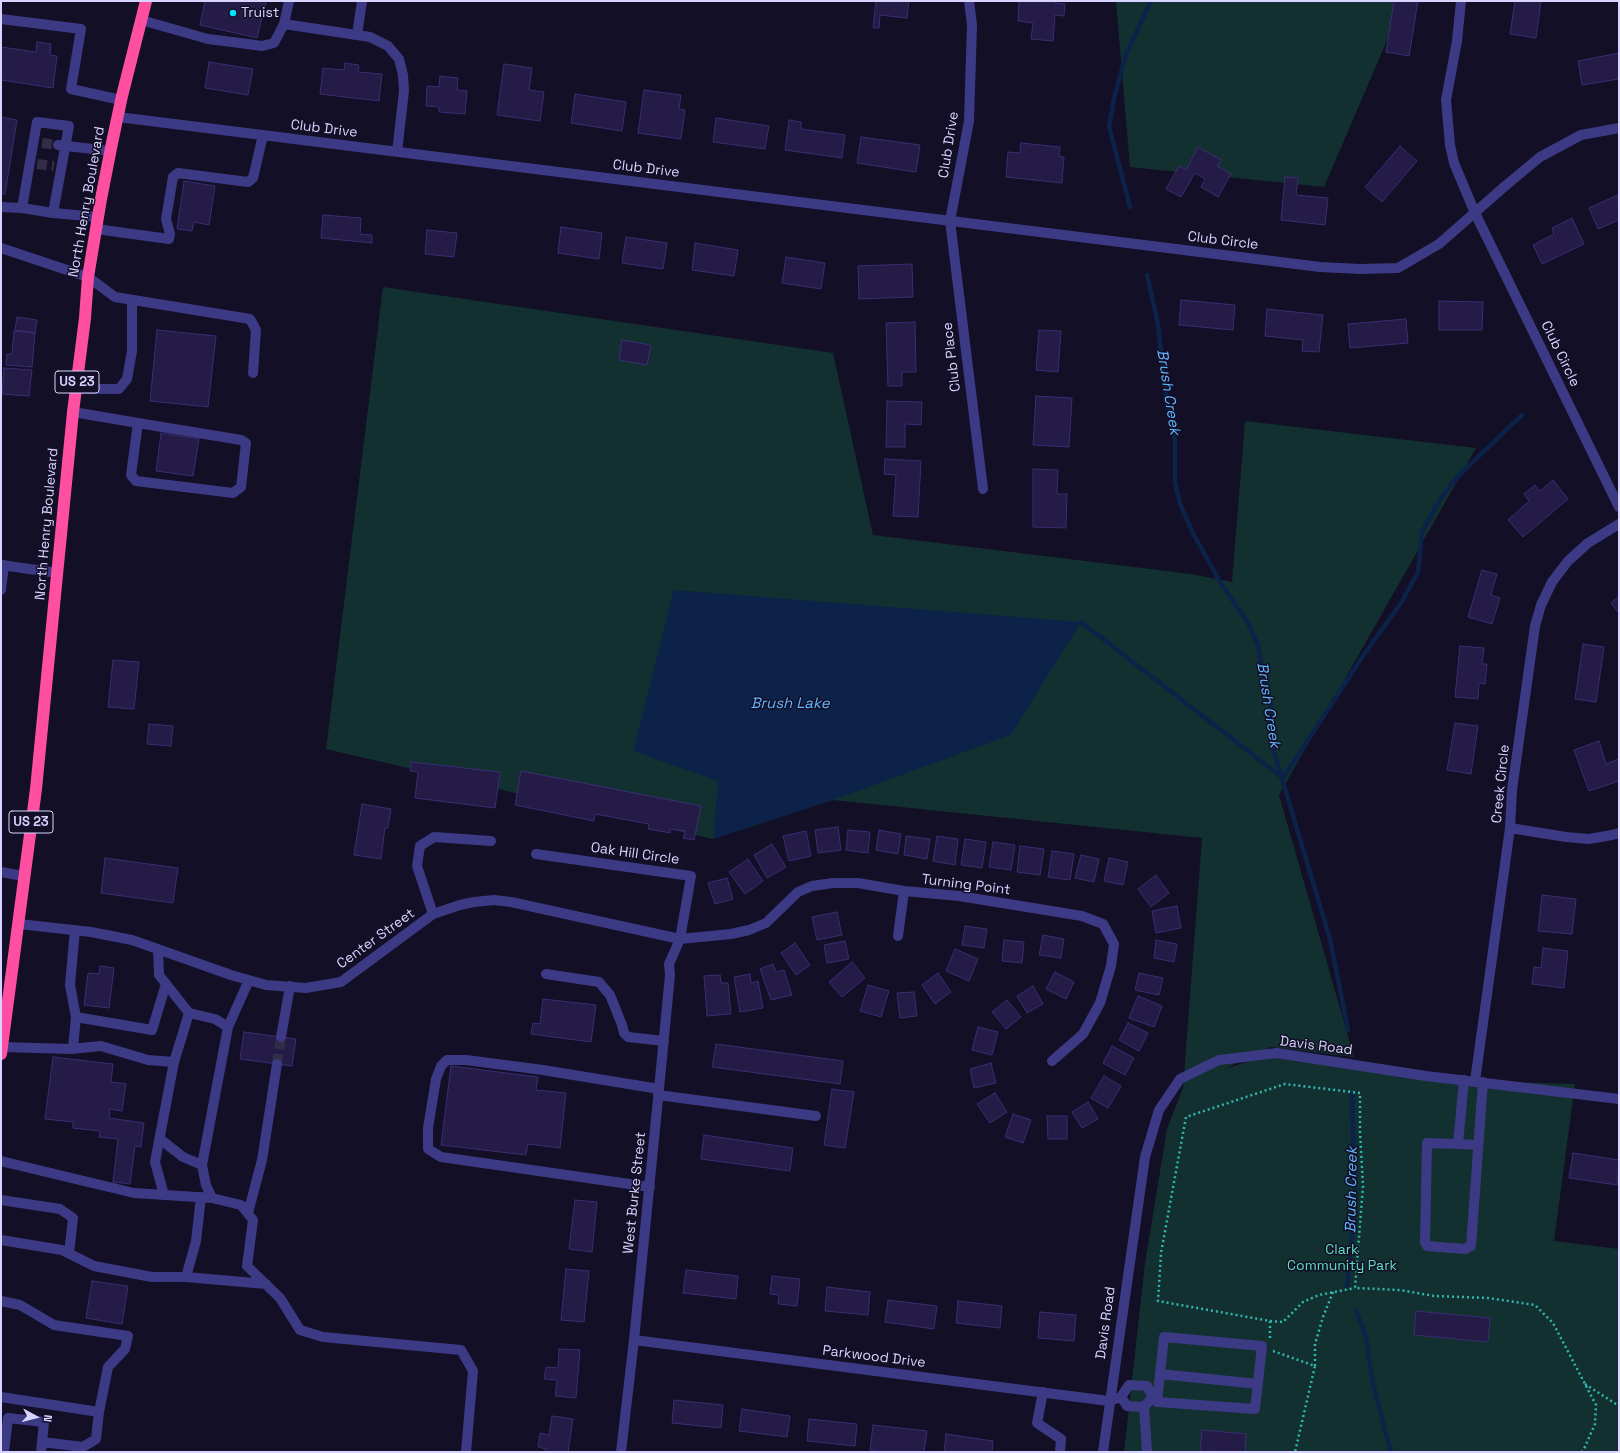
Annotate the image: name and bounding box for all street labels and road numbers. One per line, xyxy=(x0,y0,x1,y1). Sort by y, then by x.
street label: Club Drive xyxy=(935,111,963,179)
street label: Club Drive xyxy=(290,117,358,141)
street label: North Henry Boulevard xyxy=(65,125,109,279)
street label: Club Drive xyxy=(612,157,680,181)
street label: Club Circle xyxy=(1187,228,1259,254)
street label: Club Circle xyxy=(1537,318,1583,390)
street label: Club Place xyxy=(939,321,965,393)
road number: US 23 xyxy=(55,371,99,393)
street label: North Henry Boulevard xyxy=(32,447,62,601)
street label: Creek Circle xyxy=(1489,744,1513,824)
road number: US 23 xyxy=(9,811,53,833)
street label: Oak Hill Circle xyxy=(590,839,680,869)
street label: Turning Point xyxy=(921,871,1011,899)
street label: Center Street xyxy=(334,905,418,973)
street label: Davis Road xyxy=(1279,1033,1353,1059)
street label: West Burke Street xyxy=(620,1131,650,1255)
street label: Davis Road xyxy=(1093,1286,1119,1360)
street label: Parkwood Drive xyxy=(822,1342,926,1372)

